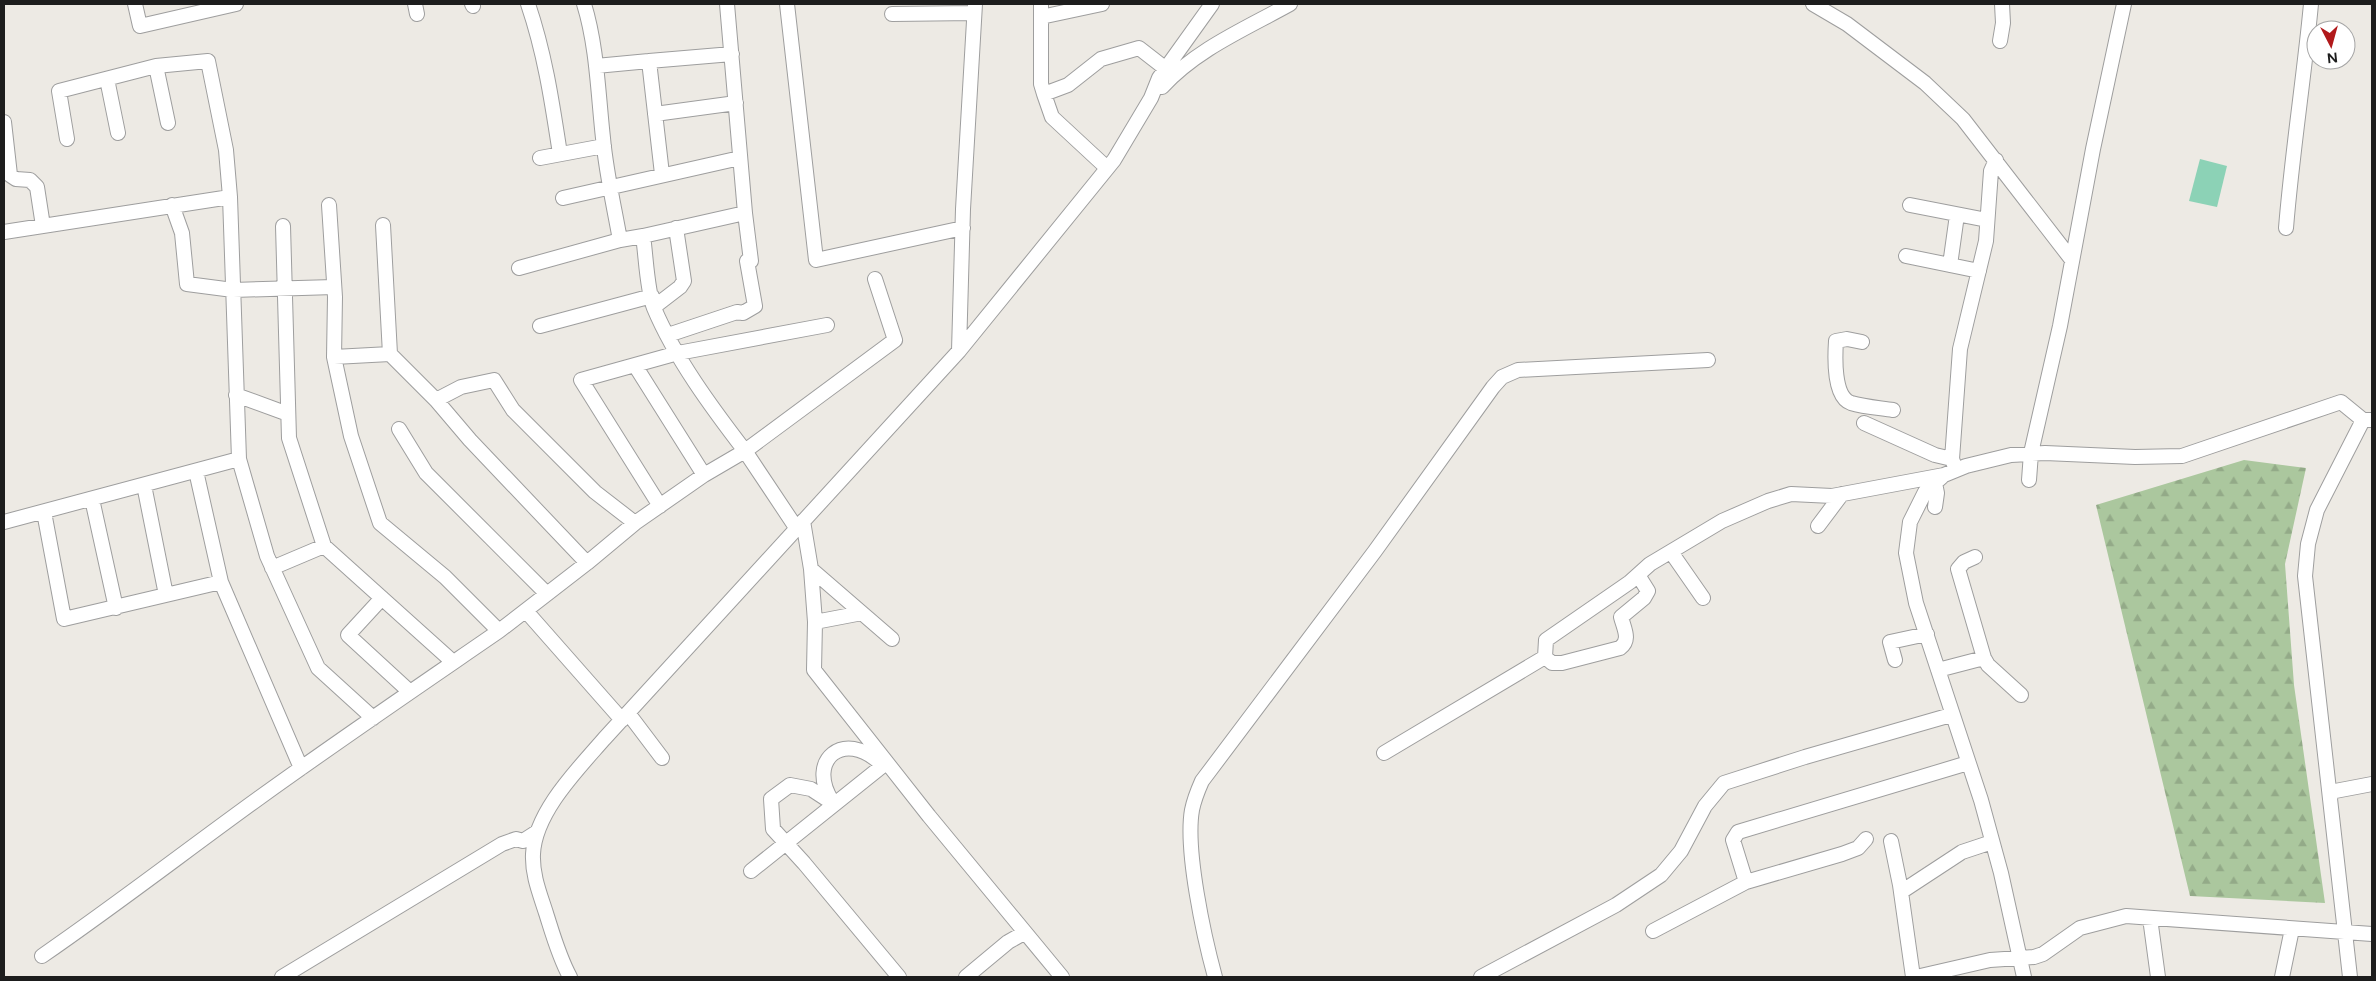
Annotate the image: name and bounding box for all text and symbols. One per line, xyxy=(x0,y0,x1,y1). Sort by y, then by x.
north arrow xyxy=(2306,20,2356,70)
text: N xyxy=(2326,48,2339,66)

